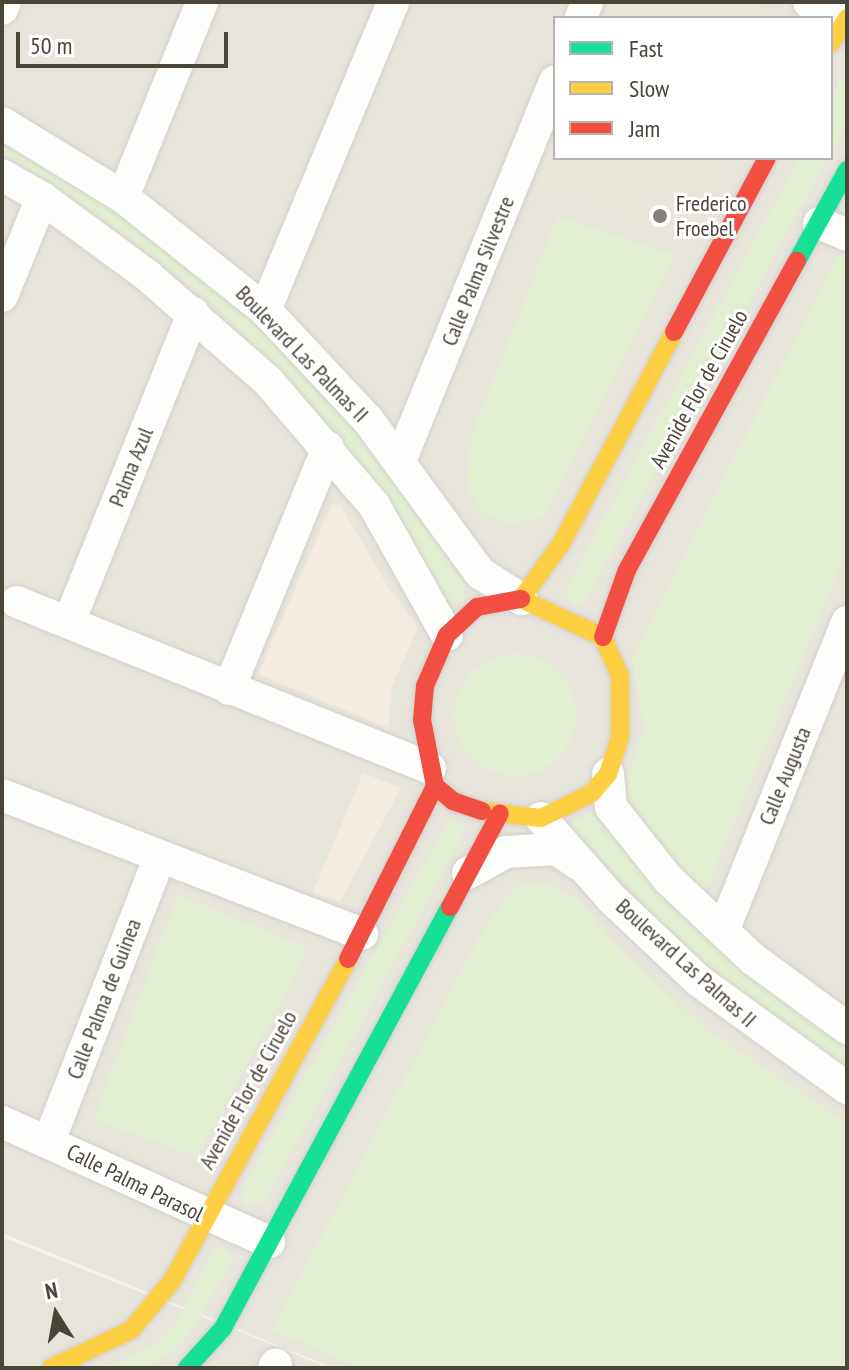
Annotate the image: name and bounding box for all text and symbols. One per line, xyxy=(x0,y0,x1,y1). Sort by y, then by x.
scale bar xyxy=(20,16,232,66)
legend xyxy=(553,16,833,160)
text: 50 m xyxy=(30,30,72,61)
text: Fast xyxy=(629,33,663,64)
text: Slow xyxy=(629,73,669,104)
text: Jam xyxy=(629,113,660,144)
place label: Frederico Froebel xyxy=(676,190,747,242)
street label: Calle Palma Silvestre xyxy=(436,192,520,350)
marker: Frederico Froebel xyxy=(651,207,669,225)
street label: Boulevard Las Palmas II xyxy=(230,280,374,428)
street label: Avenide Flor de Ciruelo xyxy=(645,305,753,473)
street label: Palma Azul xyxy=(103,423,159,511)
street label: Calle Augusta xyxy=(753,723,817,829)
street label: Boulevard Las Palmas II xyxy=(611,893,761,1033)
street label: Calle Palma de Guinea xyxy=(61,915,147,1083)
street label: Avenide Flor de Ciruelo xyxy=(194,1006,302,1174)
street label: Calle Palma Parasol xyxy=(62,1139,208,1227)
north arrow xyxy=(16,1274,96,1354)
text: N xyxy=(43,1276,60,1305)

